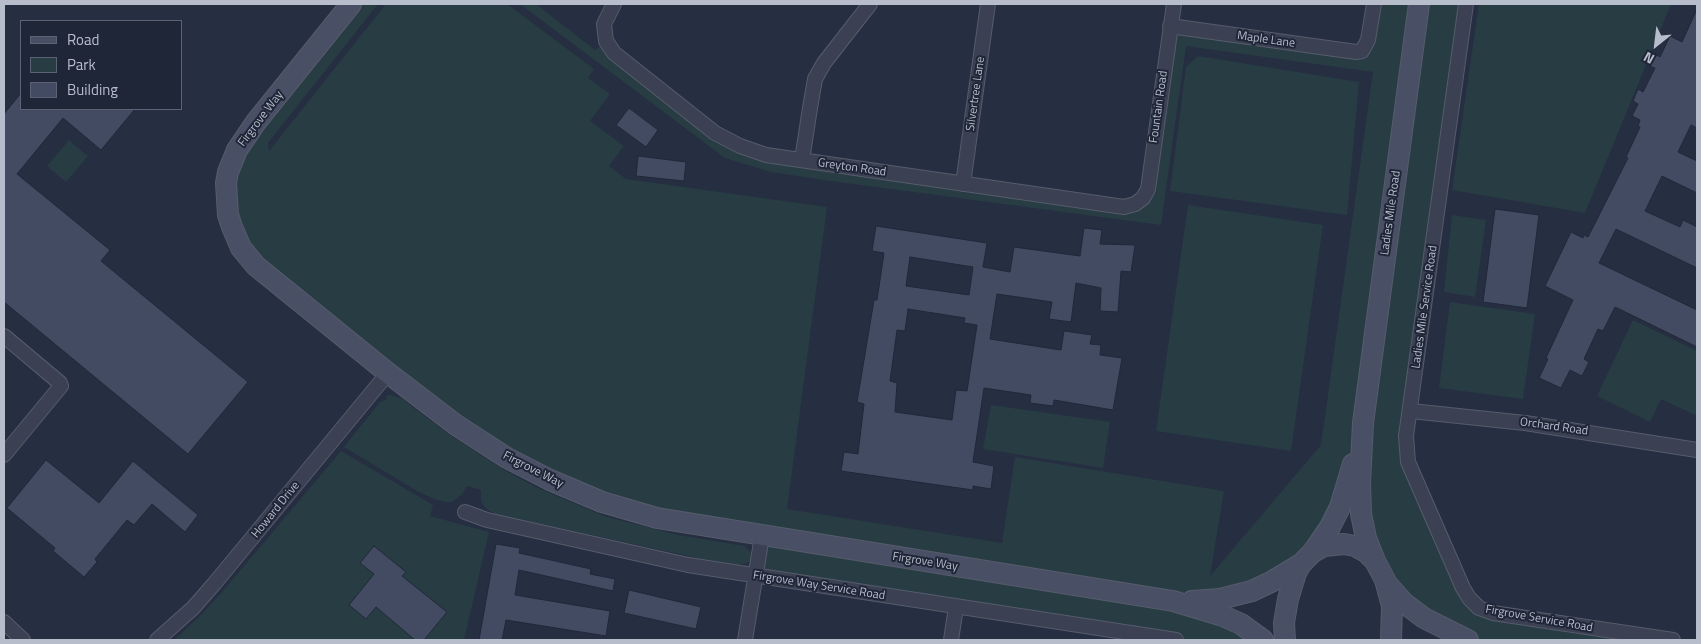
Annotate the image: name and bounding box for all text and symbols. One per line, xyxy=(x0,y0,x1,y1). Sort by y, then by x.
legend xyxy=(20,20,182,110)
north arrow xyxy=(1631,20,1681,70)
text: Road xyxy=(67,28,99,51)
street label: Maple Lane xyxy=(1236,29,1296,51)
text: N xyxy=(1639,47,1658,70)
text: Park xyxy=(67,53,96,76)
street label: Silvertree Lane xyxy=(964,56,988,132)
street label: Fountain Road xyxy=(1147,70,1171,144)
text: Building xyxy=(67,78,118,101)
street label: Firgrove Way xyxy=(235,88,287,150)
street label: Greyton Road xyxy=(817,156,887,180)
street label: Ladies Mile Road xyxy=(1378,170,1404,256)
street label: Ladies Mile Service Road xyxy=(1409,245,1441,369)
street label: Orchard Road xyxy=(1519,415,1589,439)
street label: Firgrove Way xyxy=(500,449,566,491)
street label: Howard Drive xyxy=(249,479,303,541)
street label: Firgrove Way xyxy=(891,550,959,574)
street label: Firgrove Way Service Road xyxy=(752,568,886,604)
street label: Firgrove Service Road xyxy=(1484,602,1594,636)

